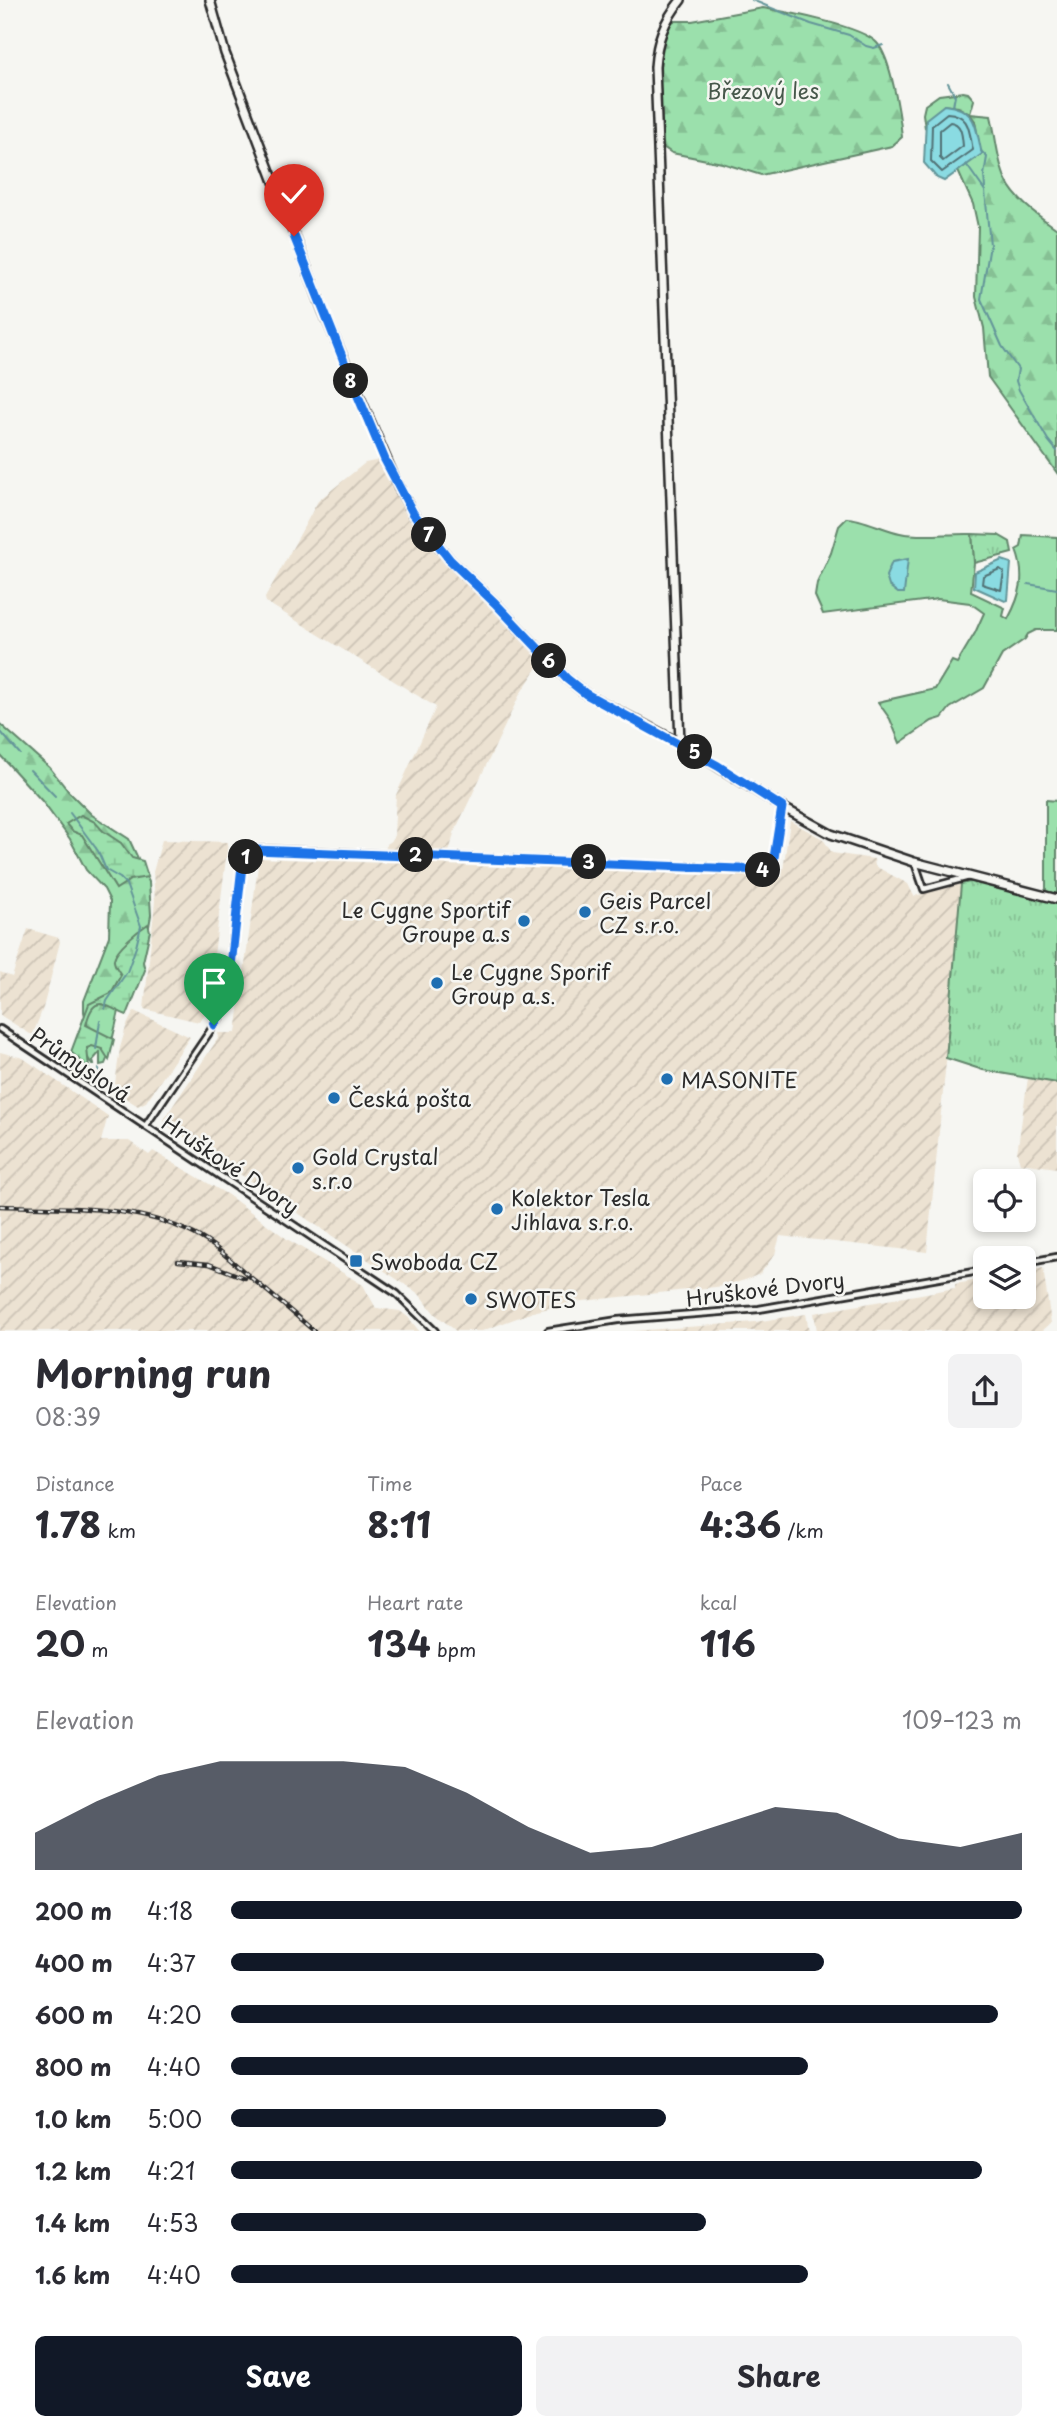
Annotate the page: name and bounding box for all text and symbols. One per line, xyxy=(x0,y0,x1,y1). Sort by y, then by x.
park label: Březový les xyxy=(707,74,819,106)
pin xyxy=(264,164,324,236)
icon: check xyxy=(275,175,313,213)
pin: 8 xyxy=(334,364,368,398)
text: 8 xyxy=(345,366,356,394)
pin: 7 xyxy=(412,518,446,552)
text: 7 xyxy=(423,520,434,548)
pin: 6 xyxy=(532,644,566,678)
text: 6 xyxy=(542,646,555,674)
pin: 5 xyxy=(678,734,712,770)
text: 5 xyxy=(688,737,701,765)
pin: 2 xyxy=(398,838,434,872)
pin: 1 xyxy=(229,840,264,874)
text: 2 xyxy=(409,840,422,868)
text: 1 xyxy=(241,842,250,870)
pin: 3 xyxy=(572,844,606,880)
text: 3 xyxy=(582,847,595,875)
pin: 4 xyxy=(746,852,780,888)
text: 4 xyxy=(756,855,769,883)
place label: Geis Parcel CZ s.r.o. xyxy=(599,884,711,940)
place label: Le Cygne Sportif Groupe a.s xyxy=(341,893,511,949)
marker: Geis Parcel CZ s.r.o. xyxy=(577,904,593,920)
marker: Le Cygne Sportif Groupe a.s xyxy=(516,913,532,929)
pin xyxy=(184,953,244,1025)
place label: Le Cygne Sporif Group a.s. xyxy=(451,955,612,1011)
icon: arrive xyxy=(195,964,233,1002)
marker: Le Cygne Sporif Group a.s. xyxy=(429,975,445,991)
street label: Průmyslová xyxy=(24,1018,138,1110)
place label: MASONITE xyxy=(681,1063,798,1095)
marker: MASONITE xyxy=(659,1071,675,1087)
place label: Česká pošta xyxy=(348,1082,471,1114)
marker: Česká pošta xyxy=(326,1090,342,1106)
street label: Hruškové Dvory xyxy=(156,1106,306,1222)
place label: Gold Crystal s.r.o xyxy=(312,1140,438,1196)
marker: Gold Crystal s.r.o xyxy=(290,1160,306,1176)
map controls xyxy=(973,1169,1036,1309)
button: locate xyxy=(973,1169,1036,1232)
place label: Kolektor Tesla Jihlava s.r.o. xyxy=(511,1181,650,1237)
marker: Kolektor Tesla Jihlava s.r.o. xyxy=(489,1201,505,1217)
place label: Swoboda CZ xyxy=(370,1245,498,1277)
button: layers xyxy=(973,1246,1036,1309)
marker: Swoboda CZ xyxy=(348,1253,364,1269)
street label: Hruškové Dvory xyxy=(684,1262,846,1314)
place label: SWOTES xyxy=(485,1283,577,1315)
marker: SWOTES xyxy=(463,1291,479,1307)
text: Morning run xyxy=(35,1344,271,1401)
button: share xyxy=(948,1354,1022,1428)
text: 08:39 xyxy=(35,1399,101,1434)
text: Distance xyxy=(35,1469,115,1497)
text: Time xyxy=(367,1469,412,1497)
text: Pace xyxy=(700,1469,743,1497)
text: 1.78 xyxy=(35,1497,101,1550)
text: 8:11 xyxy=(367,1497,431,1550)
text: 4:36 xyxy=(700,1497,781,1550)
text: km xyxy=(101,1516,136,1544)
text: /km xyxy=(781,1516,824,1544)
text: Elevation xyxy=(35,1588,117,1616)
text: Heart rate xyxy=(367,1588,463,1616)
text: kcal xyxy=(700,1588,738,1616)
text: 20 xyxy=(35,1616,85,1669)
text: 134 xyxy=(367,1616,431,1669)
text: 116 xyxy=(700,1616,756,1669)
text: m xyxy=(85,1635,109,1663)
text: bpm xyxy=(431,1635,476,1663)
text: Elevation xyxy=(35,1702,134,1737)
text: 109–123 m xyxy=(902,1702,1022,1737)
text: 200 m xyxy=(35,1893,112,1928)
text: 4:18 xyxy=(147,1893,193,1928)
text: 400 m xyxy=(35,1945,113,1980)
text: 4:37 xyxy=(147,1945,196,1980)
text: 600 m xyxy=(35,1997,113,2032)
text: 4:20 xyxy=(147,1997,202,2032)
text: 800 m xyxy=(35,2049,112,2084)
text: 4:40 xyxy=(147,2049,201,2084)
text: 1.0 km xyxy=(35,2101,112,2136)
text: 5:00 xyxy=(147,2101,202,2136)
text: 1.2 km xyxy=(35,2153,111,2188)
text: 4:21 xyxy=(147,2153,195,2188)
text: 1.4 km xyxy=(35,2205,110,2240)
text: 4:53 xyxy=(147,2205,198,2240)
text: 1.6 km xyxy=(35,2257,110,2292)
text: 4:40 xyxy=(147,2257,201,2292)
button: Save xyxy=(35,2336,522,2416)
button: Share xyxy=(536,2336,1022,2416)

